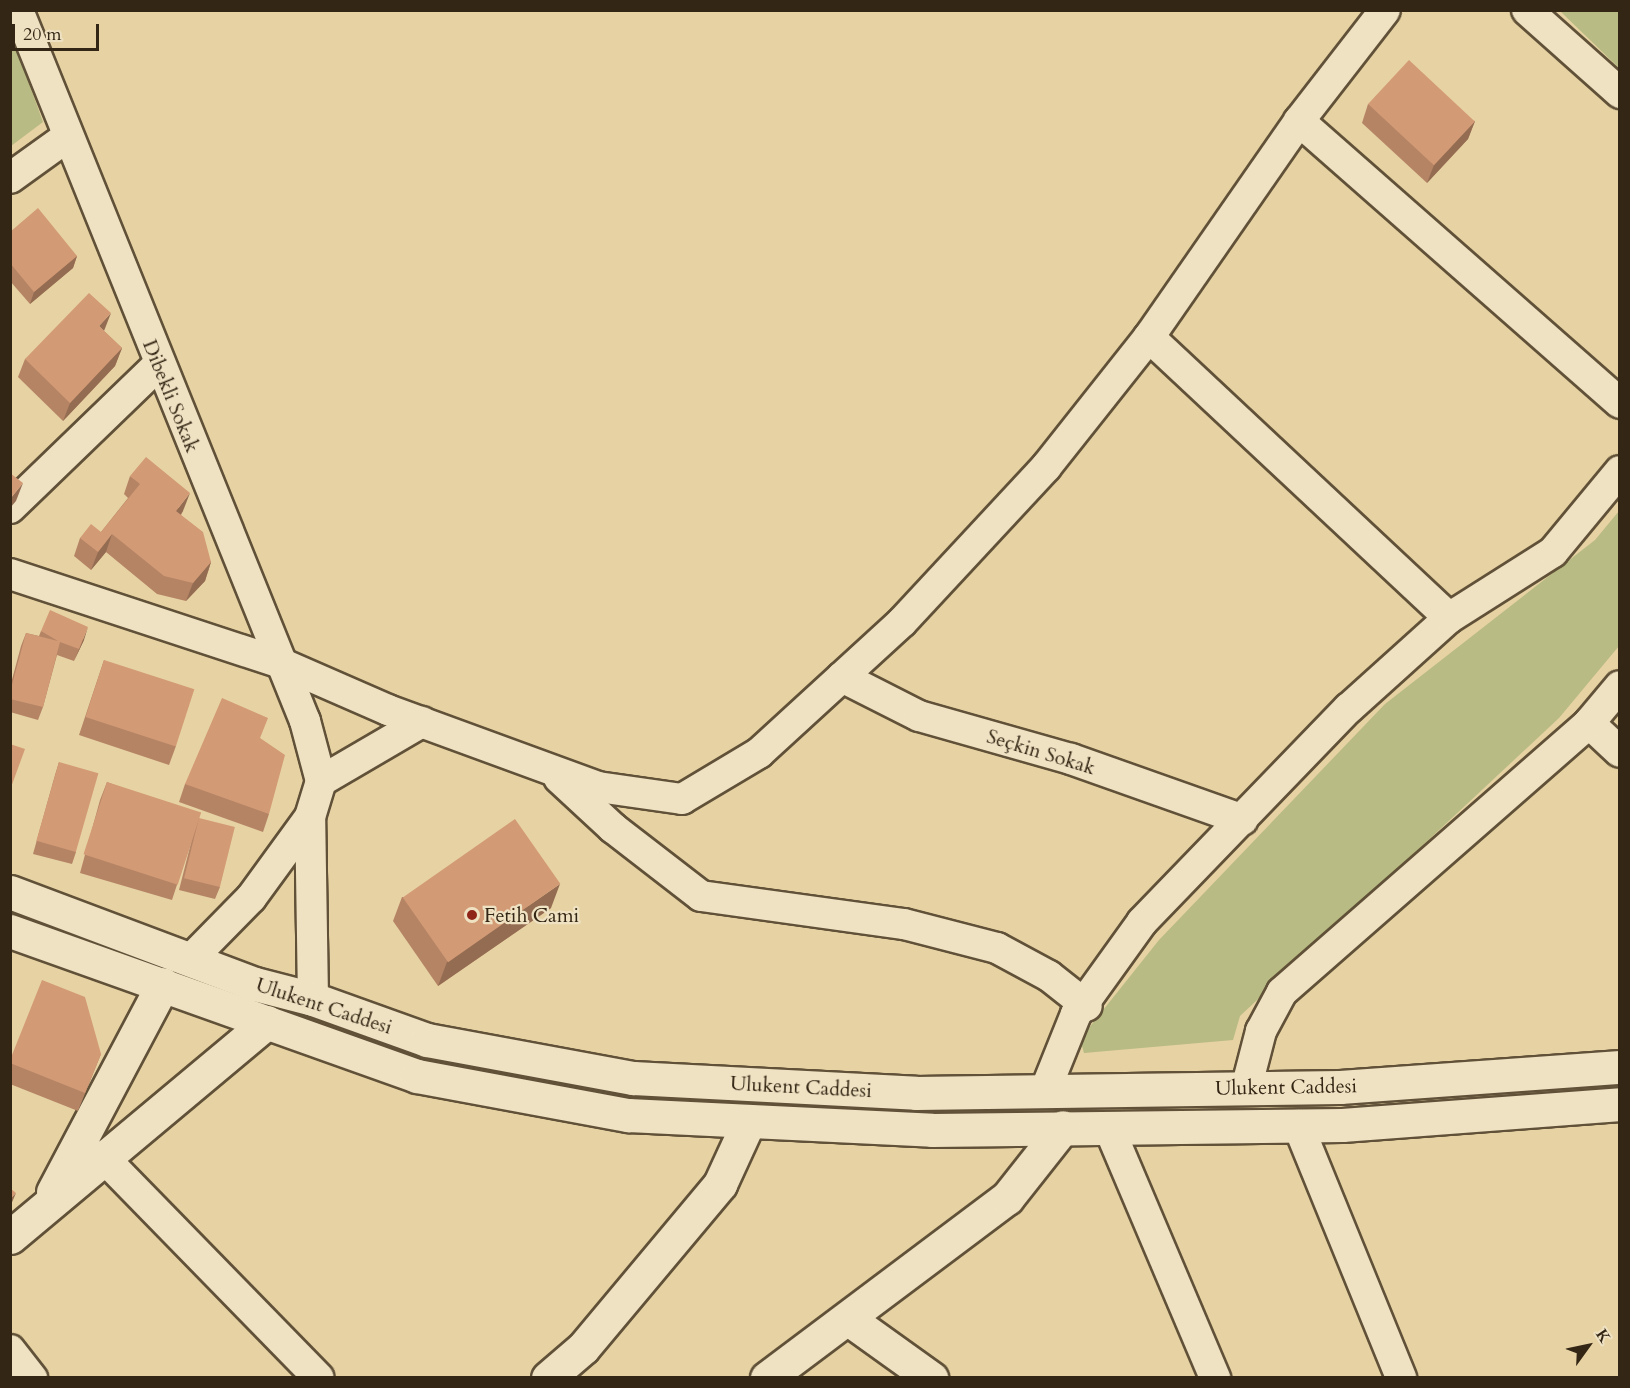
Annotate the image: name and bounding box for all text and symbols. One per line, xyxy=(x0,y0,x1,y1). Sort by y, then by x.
scale bar xyxy=(15,12,102,50)
text: 20 m xyxy=(23,22,62,47)
street label: Dibekli Sokak xyxy=(138,336,204,456)
street label: Seçkin Sokak xyxy=(984,724,1098,780)
place label: Fetih Cami xyxy=(484,903,579,927)
marker: Fetih Cami xyxy=(465,908,479,922)
street label: Ulukent Caddesi xyxy=(253,973,395,1039)
street label: Ulukent Caddesi xyxy=(730,1071,872,1103)
street label: Ulukent Caddesi xyxy=(1215,1074,1357,1100)
north arrow xyxy=(1558,1316,1618,1376)
text: K xyxy=(1590,1325,1616,1348)

